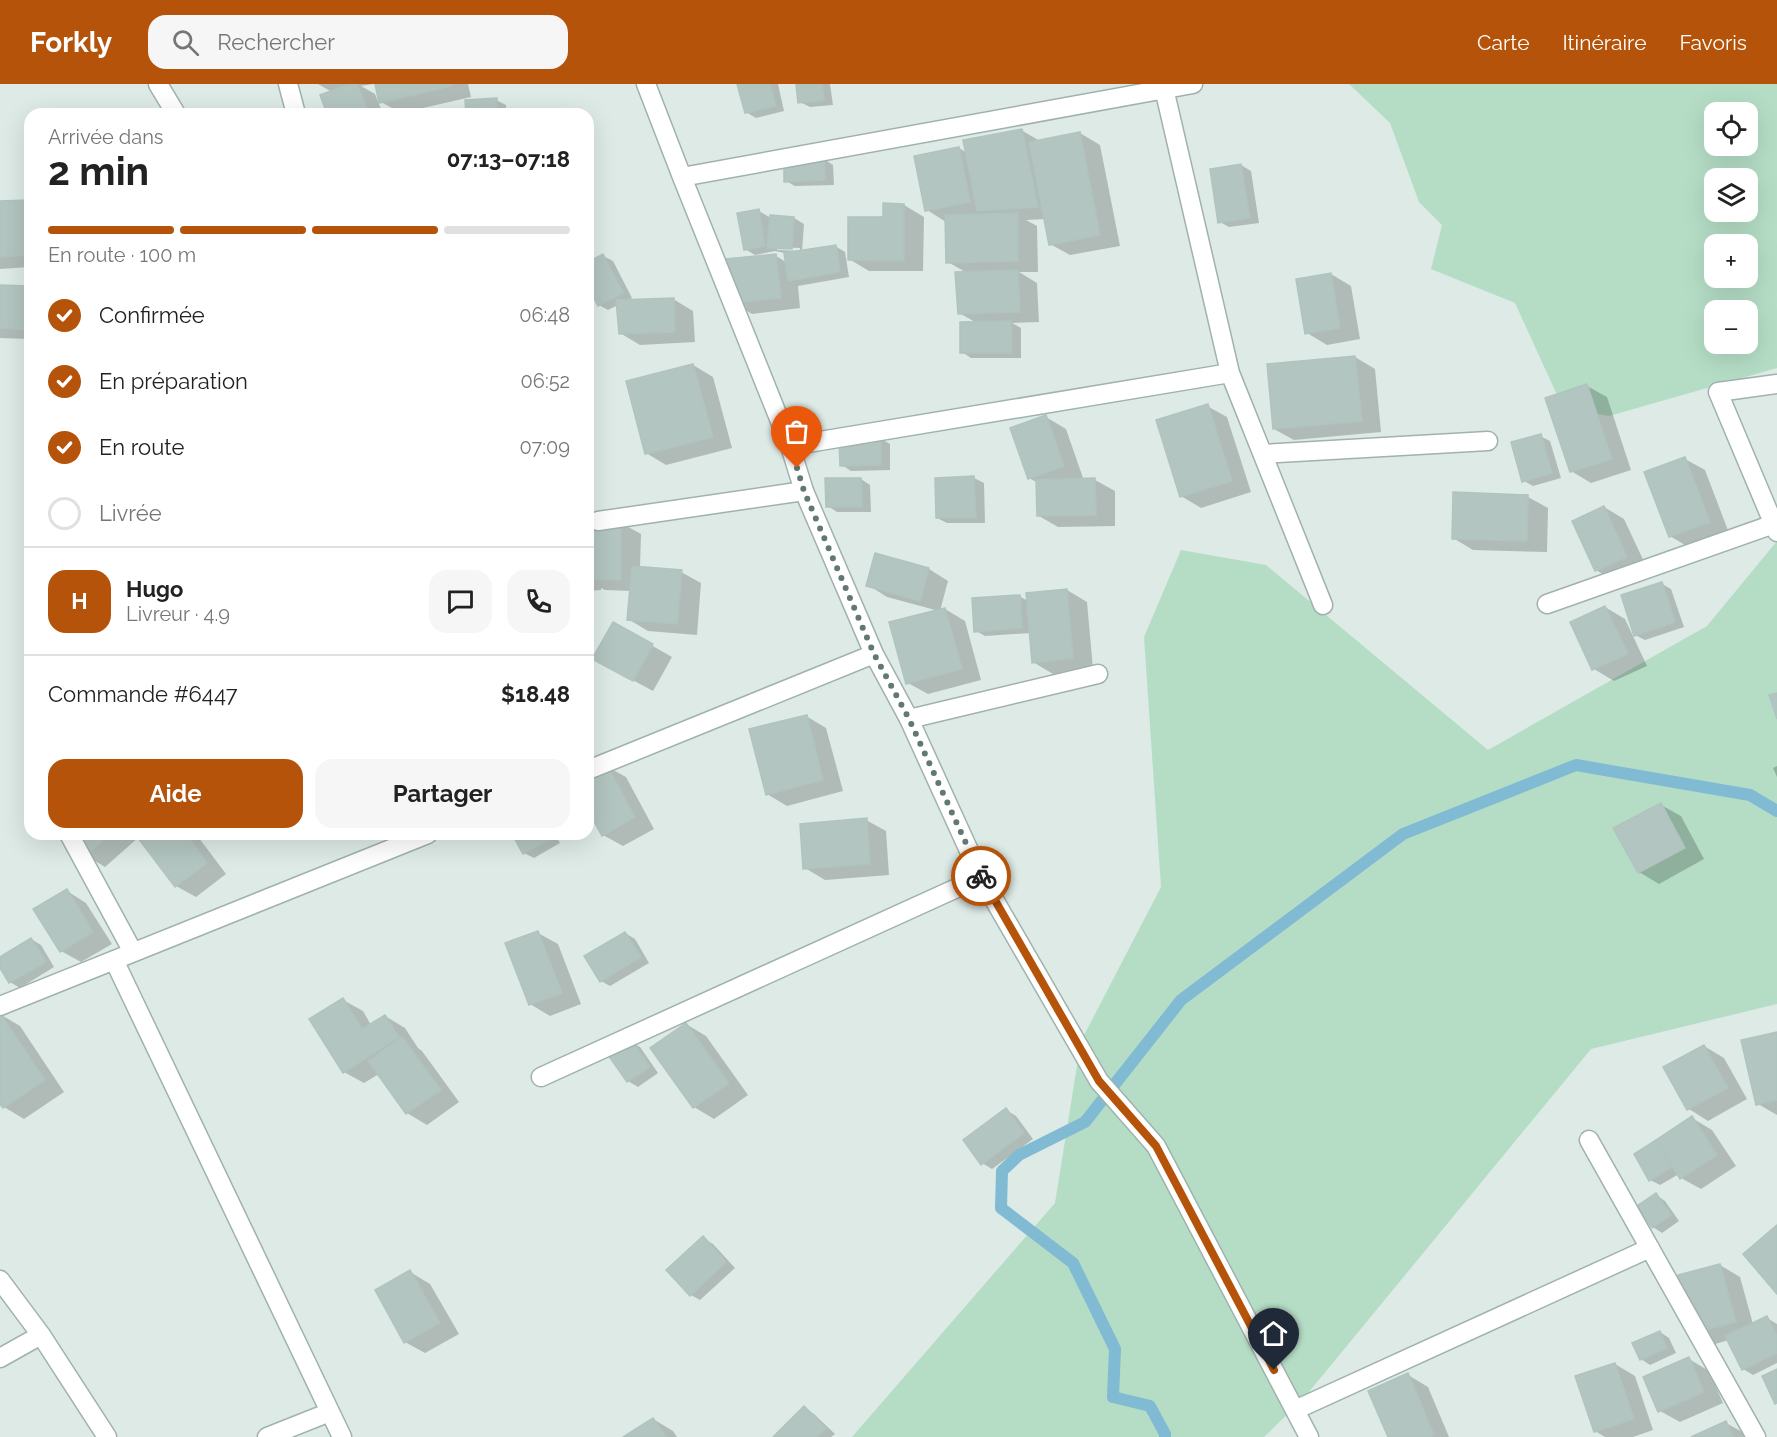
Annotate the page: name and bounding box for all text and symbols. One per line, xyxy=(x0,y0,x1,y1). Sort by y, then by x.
search box xyxy=(148,15,568,69)
text: Forkly xyxy=(30,26,112,59)
icon: search xyxy=(169,26,202,59)
text: Rechercher xyxy=(217,29,335,55)
text: Carte xyxy=(1477,30,1529,55)
text: Itinéraire xyxy=(1562,30,1646,55)
text: Favoris xyxy=(1679,30,1747,55)
map controls xyxy=(1704,102,1758,354)
button: locate xyxy=(1704,102,1758,156)
text: Arrivée dans xyxy=(48,125,163,149)
text: 07:13–07:18 xyxy=(447,146,570,172)
text: 2 min xyxy=(48,148,149,194)
button: layers xyxy=(1704,168,1758,222)
button: + xyxy=(1704,234,1758,288)
text: En route · 100 m xyxy=(48,243,196,267)
icon: check xyxy=(48,299,81,332)
button: − xyxy=(1704,300,1758,354)
text: Confirmée xyxy=(99,302,205,328)
text: 06:48 xyxy=(519,303,570,327)
icon: check xyxy=(48,365,81,398)
text: En préparation xyxy=(99,368,248,394)
text: 06:52 xyxy=(521,369,570,393)
pin xyxy=(771,406,822,468)
icon: bag xyxy=(780,415,813,448)
icon: check xyxy=(48,431,81,464)
text: En route xyxy=(99,434,184,460)
text: 07:09 xyxy=(519,435,570,459)
text: Livrée xyxy=(99,500,162,526)
button: chat xyxy=(429,570,492,633)
button: phone xyxy=(507,570,570,633)
text: Hugo xyxy=(126,576,183,602)
text: H xyxy=(71,588,88,614)
text: Livreur · 4.9 xyxy=(126,602,230,626)
text: Commande #6447 xyxy=(48,681,238,707)
text: $18.48 xyxy=(501,681,570,707)
button: Aide xyxy=(48,759,303,828)
button: Partager xyxy=(315,759,570,828)
courier xyxy=(951,846,1011,906)
icon: bike xyxy=(965,860,998,893)
pin xyxy=(1248,1308,1299,1370)
icon: home xyxy=(1257,1317,1290,1350)

